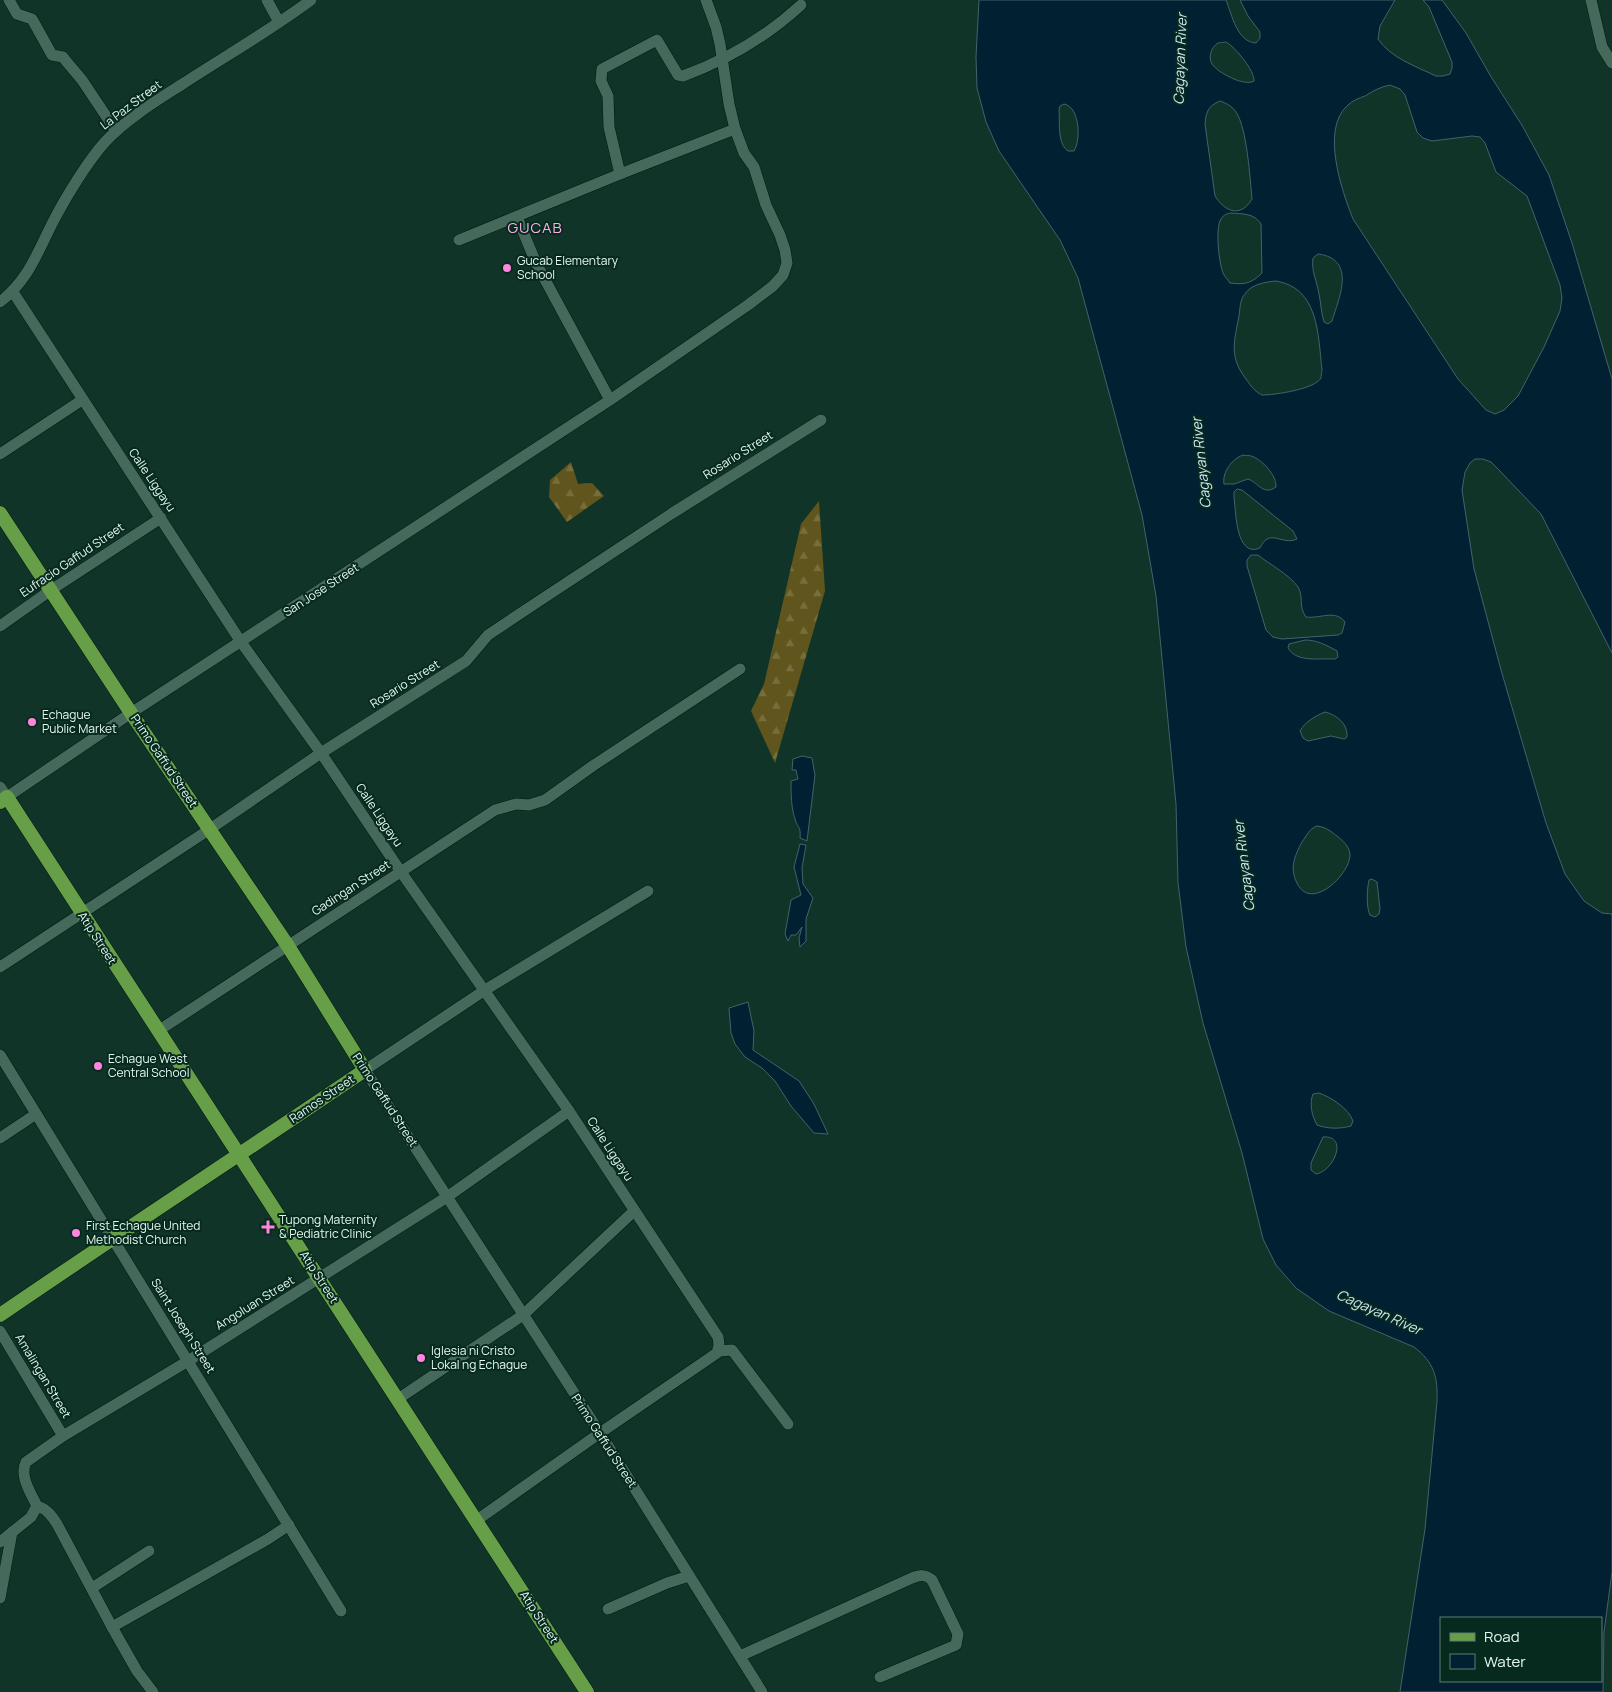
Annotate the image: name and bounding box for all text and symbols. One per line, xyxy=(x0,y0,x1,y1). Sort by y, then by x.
water label: Cagayan River xyxy=(1168,11,1191,105)
street label: La Paz Street xyxy=(97,76,165,133)
district label: GUCAB xyxy=(507,217,563,238)
place label: Gucab Elementary School xyxy=(517,252,619,283)
marker: Gucab Elementary School xyxy=(501,262,513,274)
water label: Cagayan River xyxy=(1186,415,1215,510)
street label: Rosario Street xyxy=(700,426,776,483)
street label: Calle Liggayu xyxy=(125,445,180,515)
street label: Eufracio Gaffud Street xyxy=(16,518,127,601)
street label: San Jose Street xyxy=(280,559,362,620)
street label: Rosario Street xyxy=(367,655,443,712)
place label: Echague Public Market xyxy=(42,706,117,737)
street label: Primo Gaffud Street xyxy=(127,711,202,811)
marker: Echague Public Market xyxy=(26,716,38,728)
street label: Calle Liggayu xyxy=(352,780,407,850)
water label: Cagayan River xyxy=(1228,818,1259,913)
street label: Gadingan Street xyxy=(308,856,394,919)
street label: Atip Street xyxy=(74,908,121,968)
street label: Primo Gaffud Street xyxy=(349,1049,422,1150)
place label: Echague West Central School xyxy=(108,1050,189,1081)
marker: Echague West Central School xyxy=(92,1060,104,1072)
street label: Ramos Street xyxy=(286,1070,358,1127)
street label: Calle Liggayu xyxy=(583,1113,637,1184)
place label: Tupong Maternity & Pediatric Clinic xyxy=(279,1211,378,1242)
place label: First Echague United Methodist Church xyxy=(86,1217,200,1248)
marker: Tupong Maternity & Pediatric Clinic xyxy=(261,1220,275,1234)
marker: First Echague United Methodist Church xyxy=(70,1227,82,1239)
street label: Atip Street xyxy=(296,1247,343,1307)
street label: Angoluan Street xyxy=(212,1271,298,1334)
street label: Saint Joseph Street xyxy=(147,1275,220,1377)
water label: Cagayan River xyxy=(1333,1284,1427,1340)
street label: Amalingan Street xyxy=(11,1330,75,1421)
place label: Iglesia ni Cristo Lokal ng Echague xyxy=(431,1342,527,1373)
marker: Iglesia ni Cristo Lokal ng Echague xyxy=(415,1352,427,1364)
street label: Primo Gaffud Street xyxy=(568,1390,641,1491)
street label: Atip Street xyxy=(516,1587,563,1647)
legend xyxy=(1440,1617,1602,1682)
text: Road xyxy=(1484,1626,1520,1647)
text: Water xyxy=(1484,1651,1526,1672)

